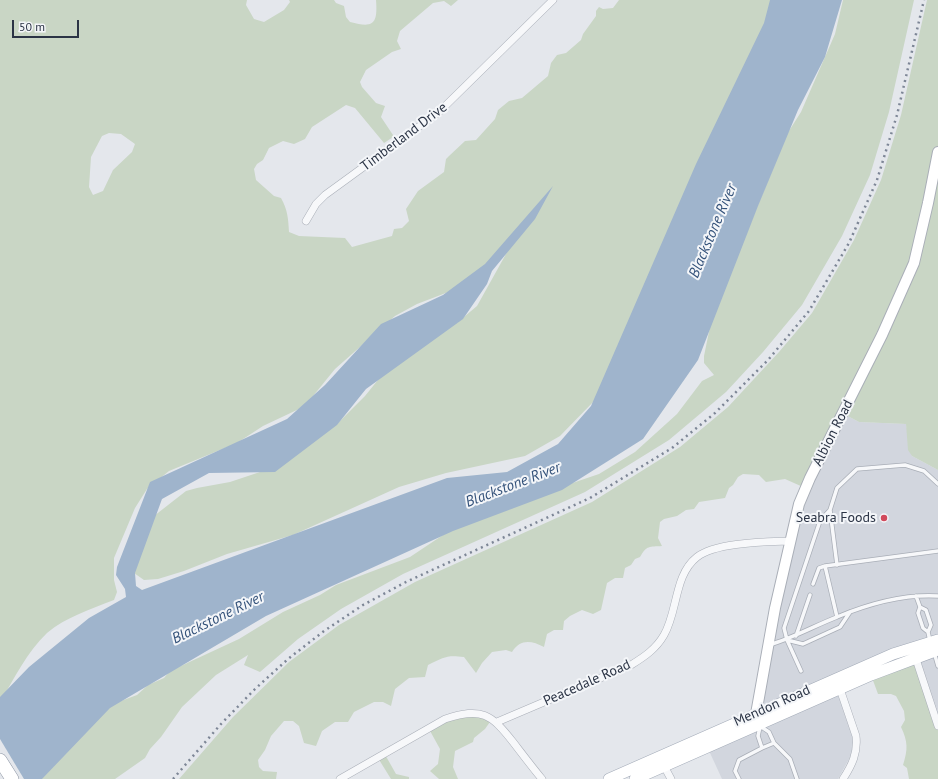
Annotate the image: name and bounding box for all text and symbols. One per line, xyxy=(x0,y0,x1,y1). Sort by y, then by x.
scale bar xyxy=(14,12,81,38)
text: 50 m xyxy=(19,19,45,34)
street label: Timberland Drive xyxy=(358,99,450,175)
water label: Blackstone River xyxy=(685,181,741,281)
street label: Albion Road xyxy=(809,397,857,469)
water label: Blackstone River xyxy=(463,459,563,511)
place label: Seabra Foods xyxy=(796,510,876,526)
marker: Seabra Foods xyxy=(879,513,889,523)
water label: Blackstone River xyxy=(169,588,267,648)
street label: Peacedale Road xyxy=(541,656,633,710)
street label: Mendon Road xyxy=(731,682,813,730)

